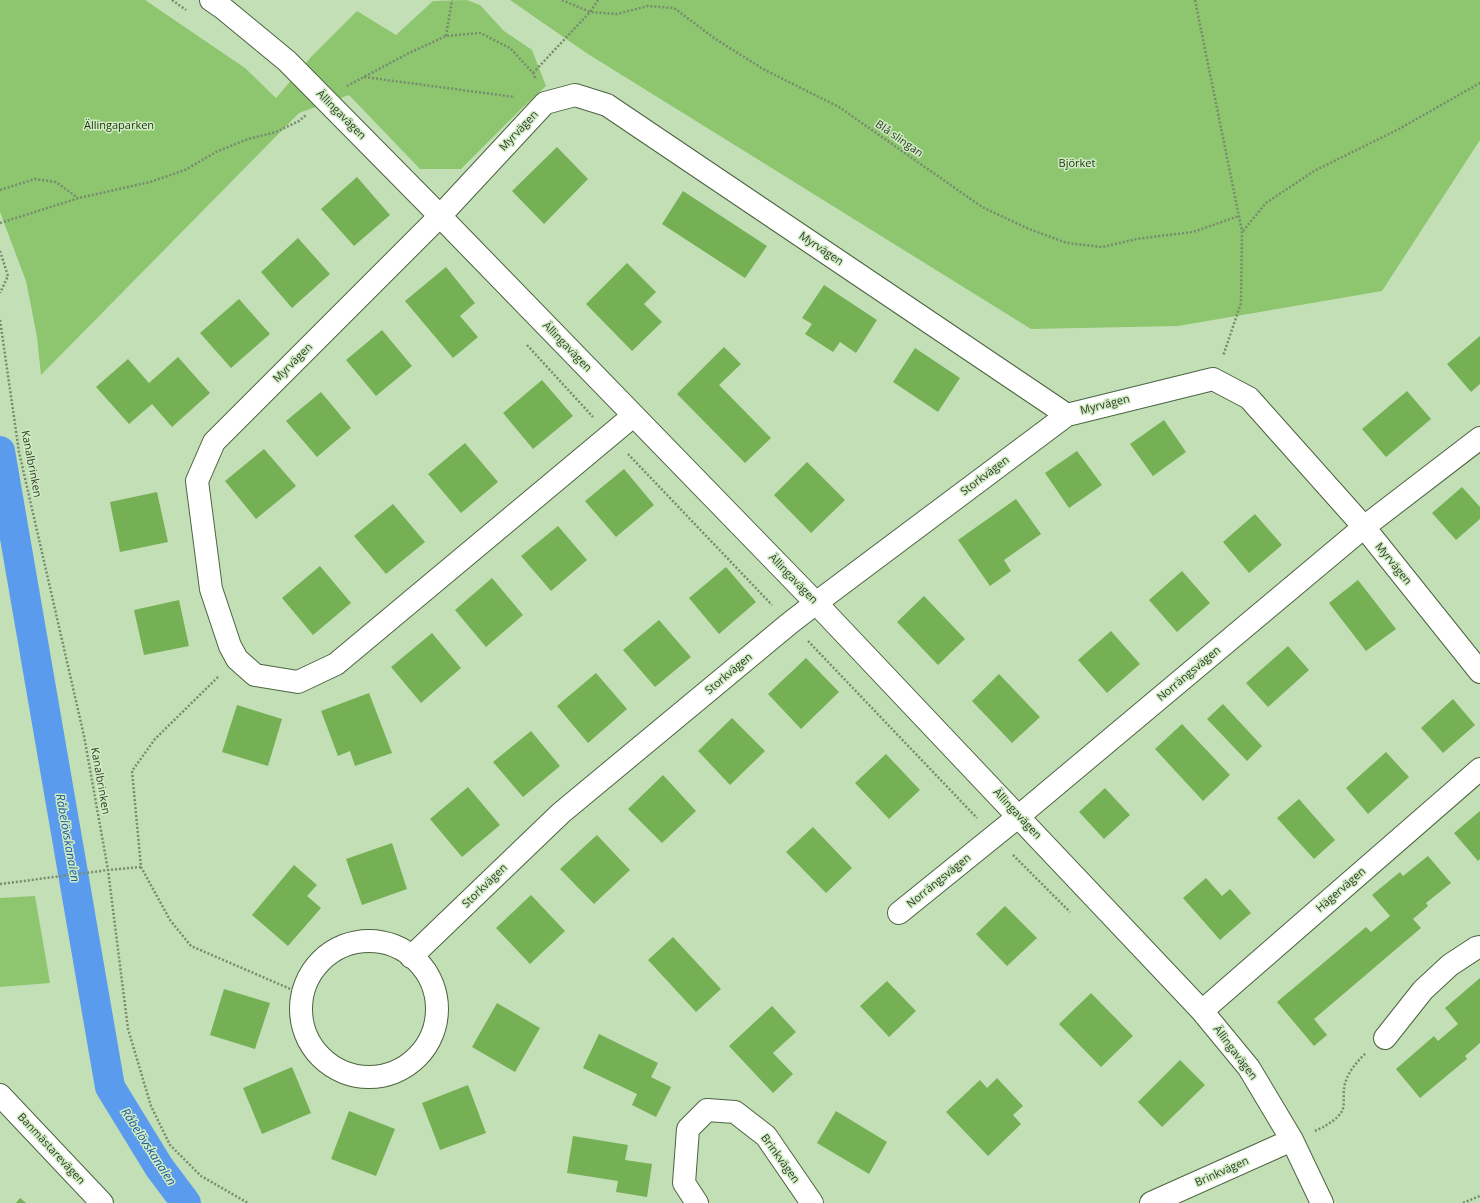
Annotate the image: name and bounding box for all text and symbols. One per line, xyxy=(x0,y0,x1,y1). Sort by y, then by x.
street label: Ällingavägen xyxy=(313,87,369,143)
street label: Myrvägen xyxy=(497,108,541,154)
street label: Blå slingan xyxy=(873,118,925,160)
park label: Ällingaparken xyxy=(84,119,154,133)
park label: Björket xyxy=(1059,157,1095,171)
street label: Myrvägen xyxy=(796,229,846,269)
street label: Ällingavägen xyxy=(540,319,594,375)
street label: Myrvägen xyxy=(271,341,315,385)
street label: Myrvägen xyxy=(1079,392,1131,418)
street label: Kanalbrinken xyxy=(18,429,44,499)
street label: Storkvägen xyxy=(958,453,1012,499)
street label: Myrvägen xyxy=(1372,540,1414,588)
street label: Ällingavägen xyxy=(766,551,820,607)
street label: Norrängsvägen xyxy=(1155,644,1223,704)
street label: Storkvägen xyxy=(703,651,755,697)
street label: Kanalbrinken xyxy=(88,746,112,816)
street label: Ällingavägen xyxy=(990,786,1044,842)
water label: Råbelövskanalen xyxy=(52,793,82,883)
street label: Norrängsvägen xyxy=(904,851,974,911)
street label: Storkvägen xyxy=(460,861,510,911)
street label: Hägervägen xyxy=(1314,865,1368,915)
street label: Ällingavägen xyxy=(1210,1023,1260,1083)
water label: Råbelövskanalen xyxy=(118,1106,178,1188)
street label: Banmästarevägen xyxy=(15,1111,87,1187)
street label: Brinkvägen xyxy=(758,1132,802,1186)
street label: Brinkvägen xyxy=(1193,1154,1251,1190)

